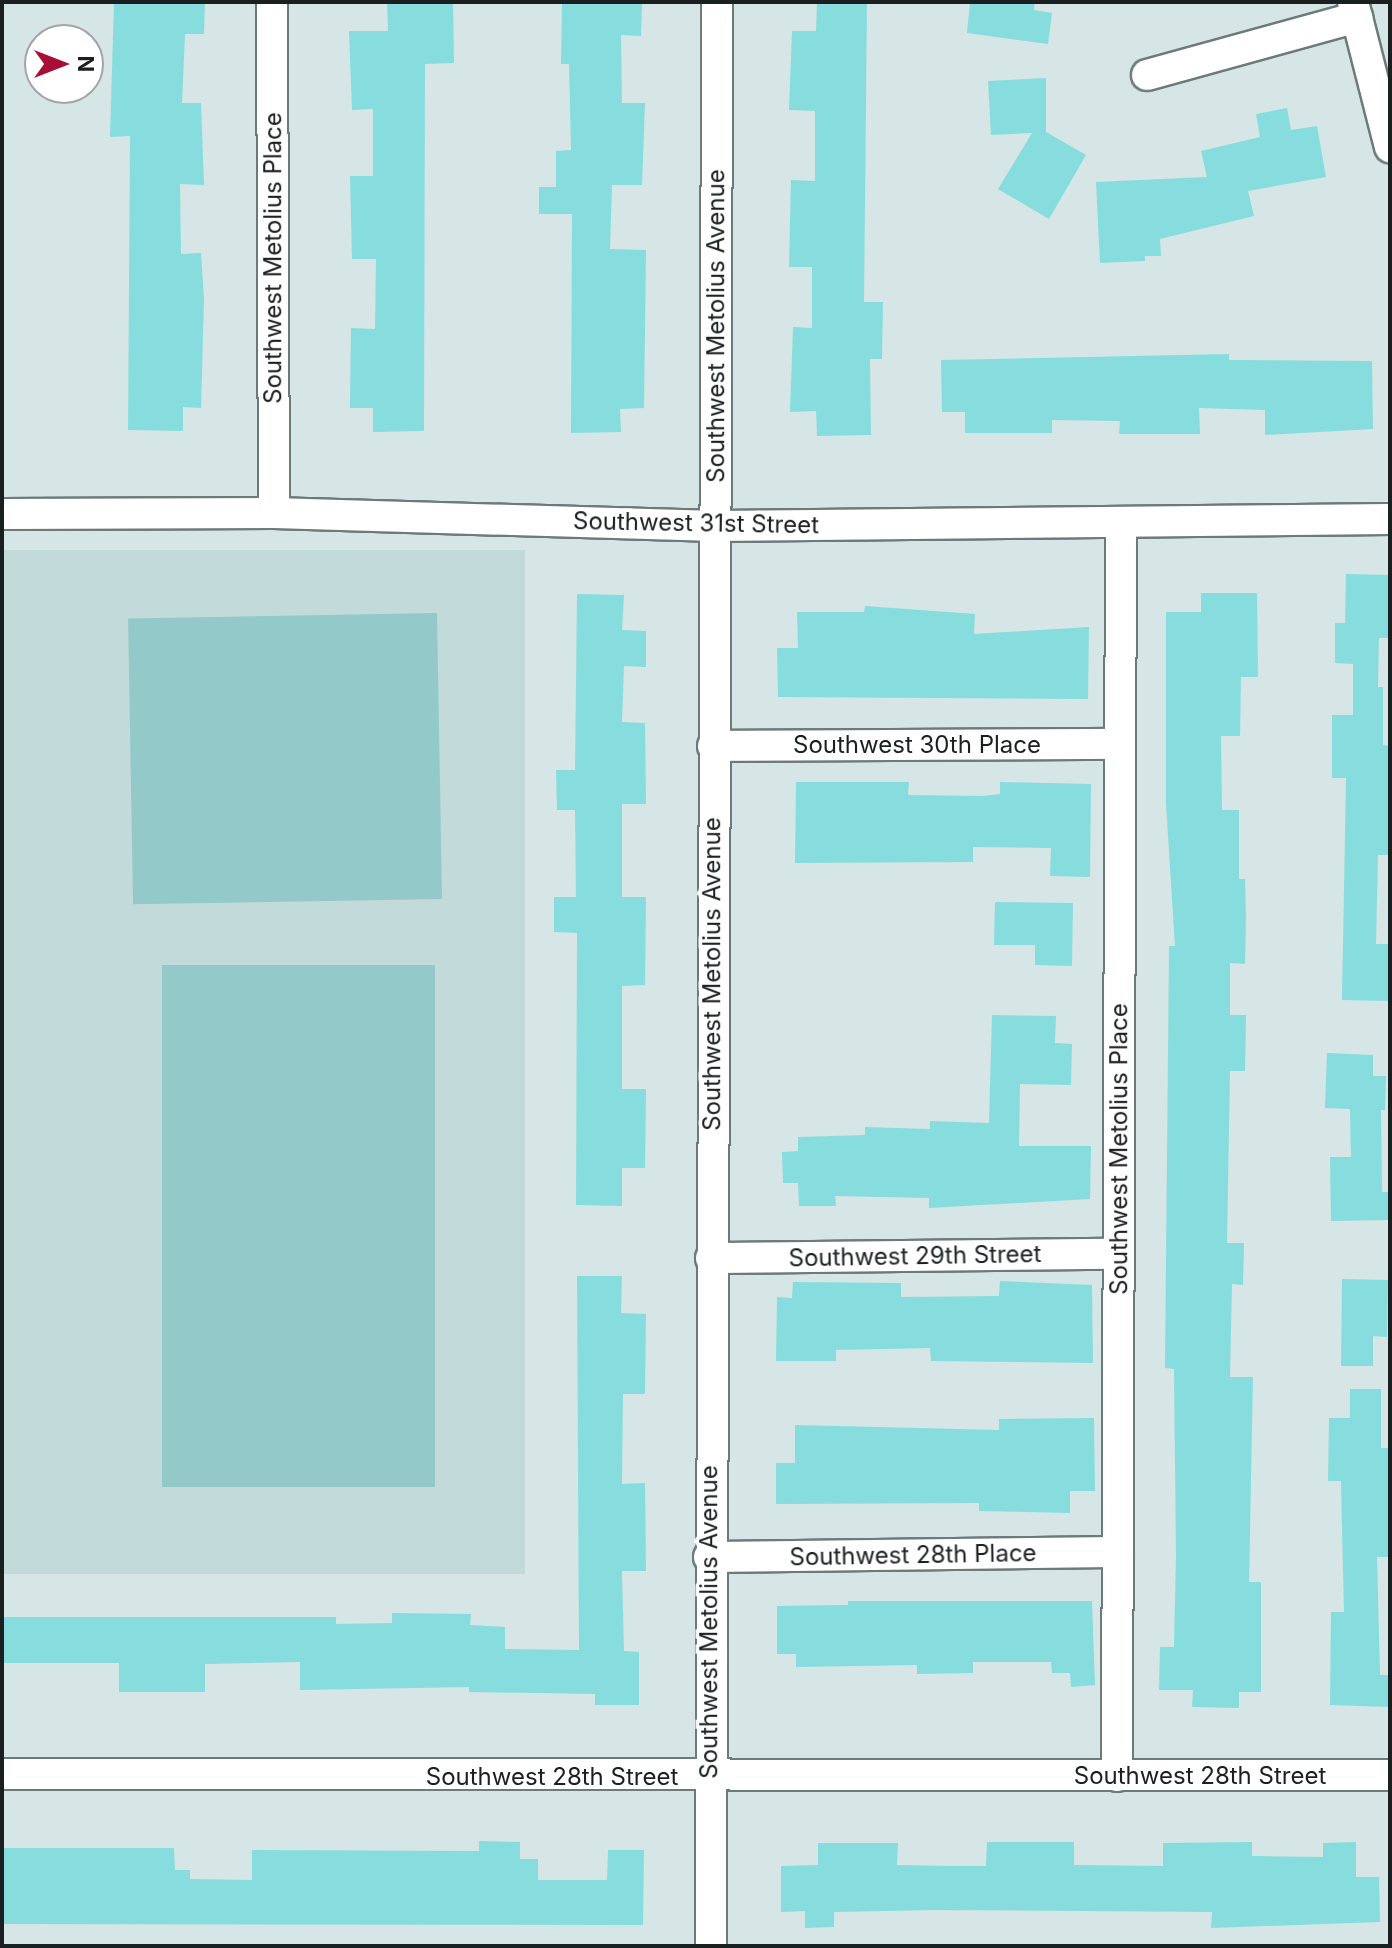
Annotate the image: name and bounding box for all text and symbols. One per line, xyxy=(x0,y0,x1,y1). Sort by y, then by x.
north arrow xyxy=(24,24,104,104)
text: N xyxy=(73,56,99,72)
street label: Southwest Metolius Place xyxy=(259,112,287,404)
street label: Southwest Metolius Avenue xyxy=(702,169,730,483)
street label: Southwest 31st Street xyxy=(573,506,819,540)
street label: Southwest 30th Place xyxy=(793,731,1041,759)
street label: Southwest Metolius Avenue xyxy=(698,817,726,1131)
street label: Southwest Metolius Place xyxy=(1105,1003,1133,1295)
street label: Southwest 29th Street xyxy=(788,1239,1042,1273)
street label: Southwest Metolius Avenue xyxy=(695,1465,723,1779)
street label: Southwest 28th Place xyxy=(789,1538,1037,1572)
street label: Southwest 28th Street xyxy=(1074,1762,1326,1790)
street label: Southwest 28th Street xyxy=(426,1763,678,1791)

